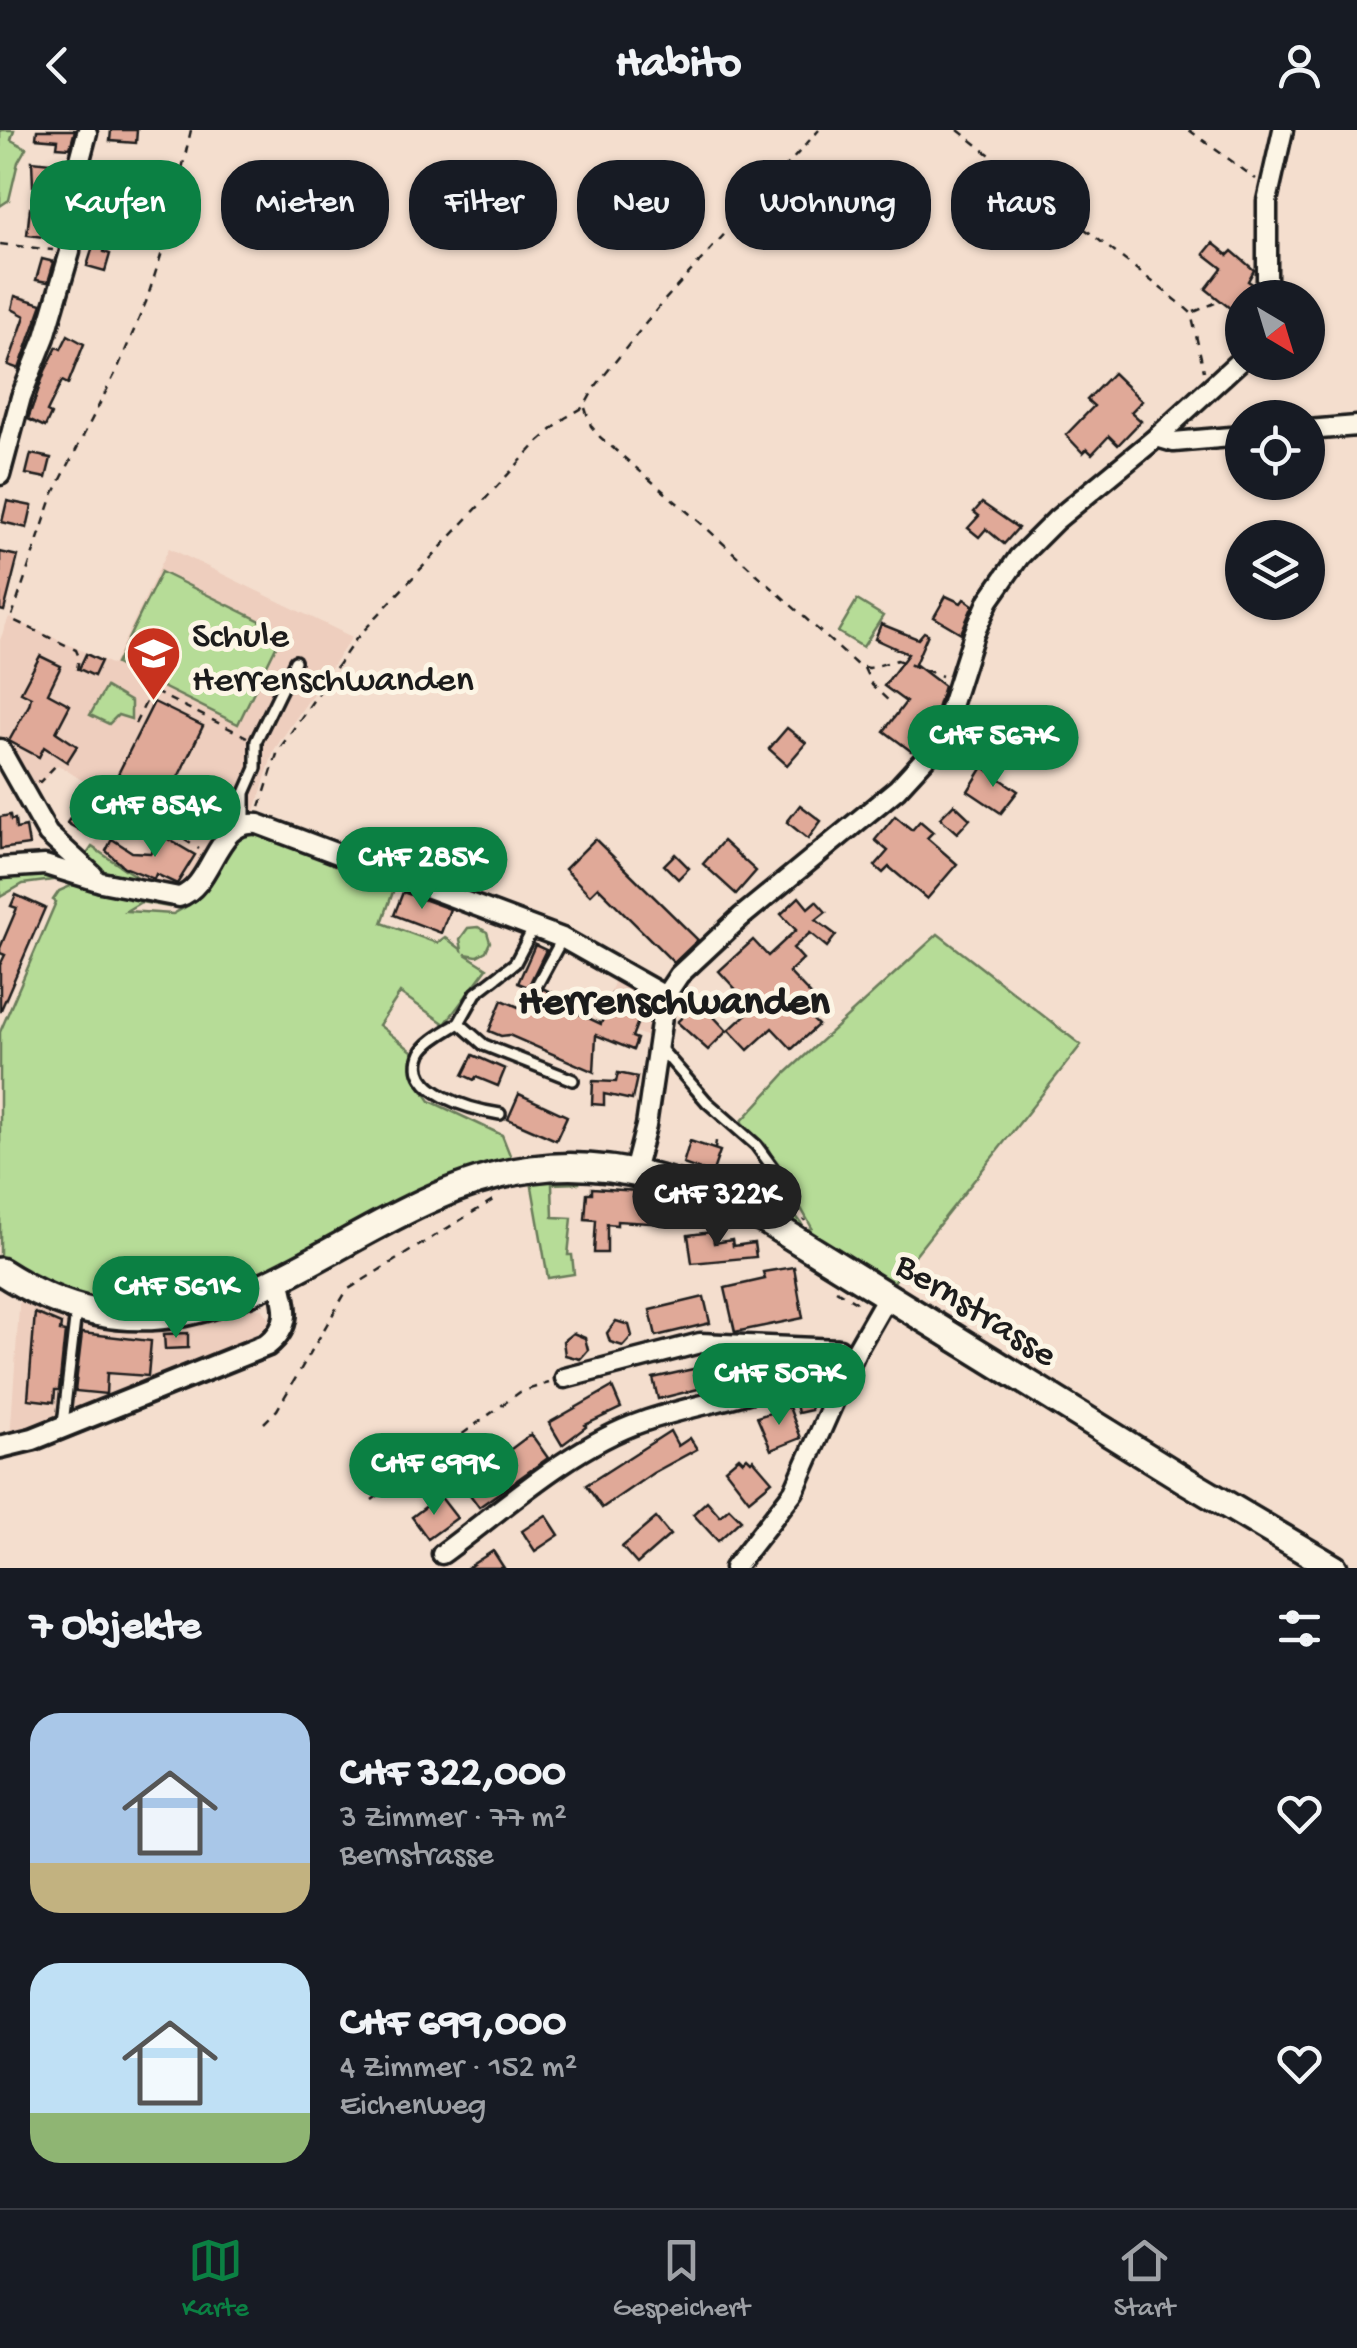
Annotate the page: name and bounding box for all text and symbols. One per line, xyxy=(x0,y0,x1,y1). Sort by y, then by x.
icon: back xyxy=(30,38,85,93)
icon: person xyxy=(1272,38,1327,93)
text: Habito xyxy=(616,39,741,92)
chip: Kaufen xyxy=(30,160,201,250)
chip: Mieten xyxy=(221,160,389,250)
chip: Filter xyxy=(409,160,557,250)
chip: Neu xyxy=(577,160,705,250)
chip: Wohnung xyxy=(725,160,931,250)
chip: Haus xyxy=(951,160,1090,250)
north arrow xyxy=(1225,280,1325,380)
map controls xyxy=(1225,280,1325,620)
button: locate xyxy=(1225,400,1325,500)
button: layers xyxy=(1225,520,1325,620)
place label: Schule Herrenschwanden xyxy=(192,616,474,704)
school or university icon: Schule Herrenschwanden xyxy=(123,624,183,703)
pin: CHF 567K xyxy=(890,705,1096,790)
text: CHF 567K xyxy=(930,718,1056,756)
pin: CHF 854K xyxy=(52,775,258,860)
text: CHF 854K xyxy=(92,788,218,826)
pin: CHF 285K xyxy=(319,827,525,912)
text: CHF 285K xyxy=(358,840,486,878)
district label: Herrenschwanden xyxy=(518,980,831,1029)
pin: CHF 322K xyxy=(614,1164,820,1249)
text: CHF 322K xyxy=(654,1177,780,1215)
street label: Bernstrasse xyxy=(885,1245,1064,1379)
pin: CHF 561K xyxy=(73,1256,279,1341)
text: CHF 561K xyxy=(114,1269,238,1307)
pin: CHF 507K xyxy=(676,1343,882,1428)
text: CHF 507K xyxy=(715,1356,843,1394)
pin: CHF 699K xyxy=(331,1433,537,1518)
text: CHF 699K xyxy=(371,1446,497,1484)
icon: filters xyxy=(1272,1601,1327,1656)
text: 7 Objekte xyxy=(30,1604,201,1653)
text: CHF 322,000 xyxy=(340,1751,566,1800)
icon: home xyxy=(110,1753,230,1873)
icon: heart xyxy=(1272,1786,1327,1841)
text: 3 Zimmer · 77 m² xyxy=(340,1800,567,1838)
text: Bernstrasse xyxy=(340,1838,493,1876)
text: CHF 699,000 xyxy=(340,2001,566,2050)
icon: home xyxy=(110,2003,230,2123)
icon: heart xyxy=(1272,2036,1327,2091)
text: 4 Zimmer · 152 m² xyxy=(340,2050,577,2088)
text: Eichenweg xyxy=(340,2088,486,2126)
tab: Karte xyxy=(182,2233,249,2326)
tab: Gespeichert xyxy=(613,2233,750,2326)
tab: Start xyxy=(1114,2233,1175,2326)

